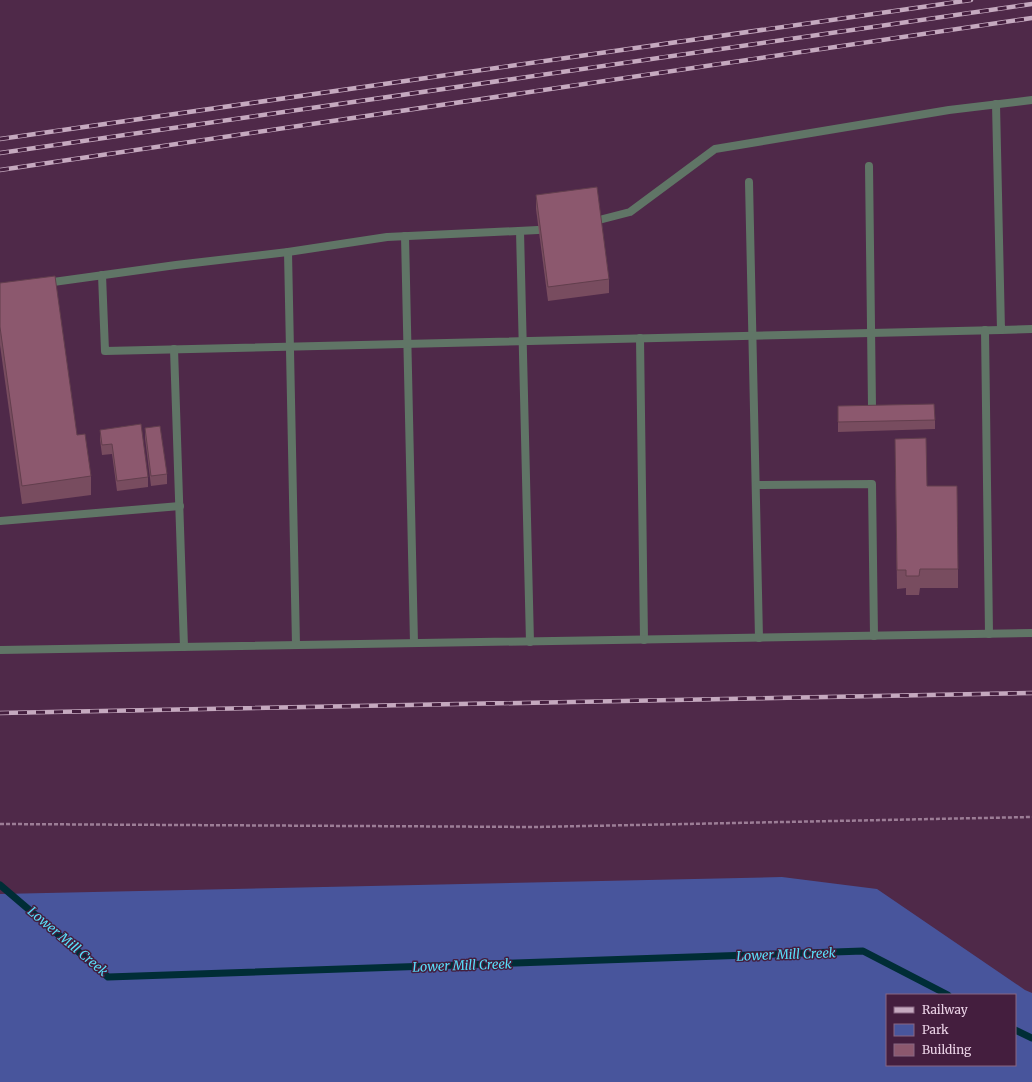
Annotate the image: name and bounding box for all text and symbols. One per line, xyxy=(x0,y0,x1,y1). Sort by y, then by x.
water label: Lower Mill Creek xyxy=(24,903,111,980)
water label: Lower Mill Creek xyxy=(736,944,836,965)
water label: Lower Mill Creek xyxy=(412,955,512,976)
legend xyxy=(886,994,1016,1066)
text: Railway xyxy=(922,1002,968,1017)
text: Park xyxy=(922,1022,949,1037)
text: Building xyxy=(922,1042,972,1057)

